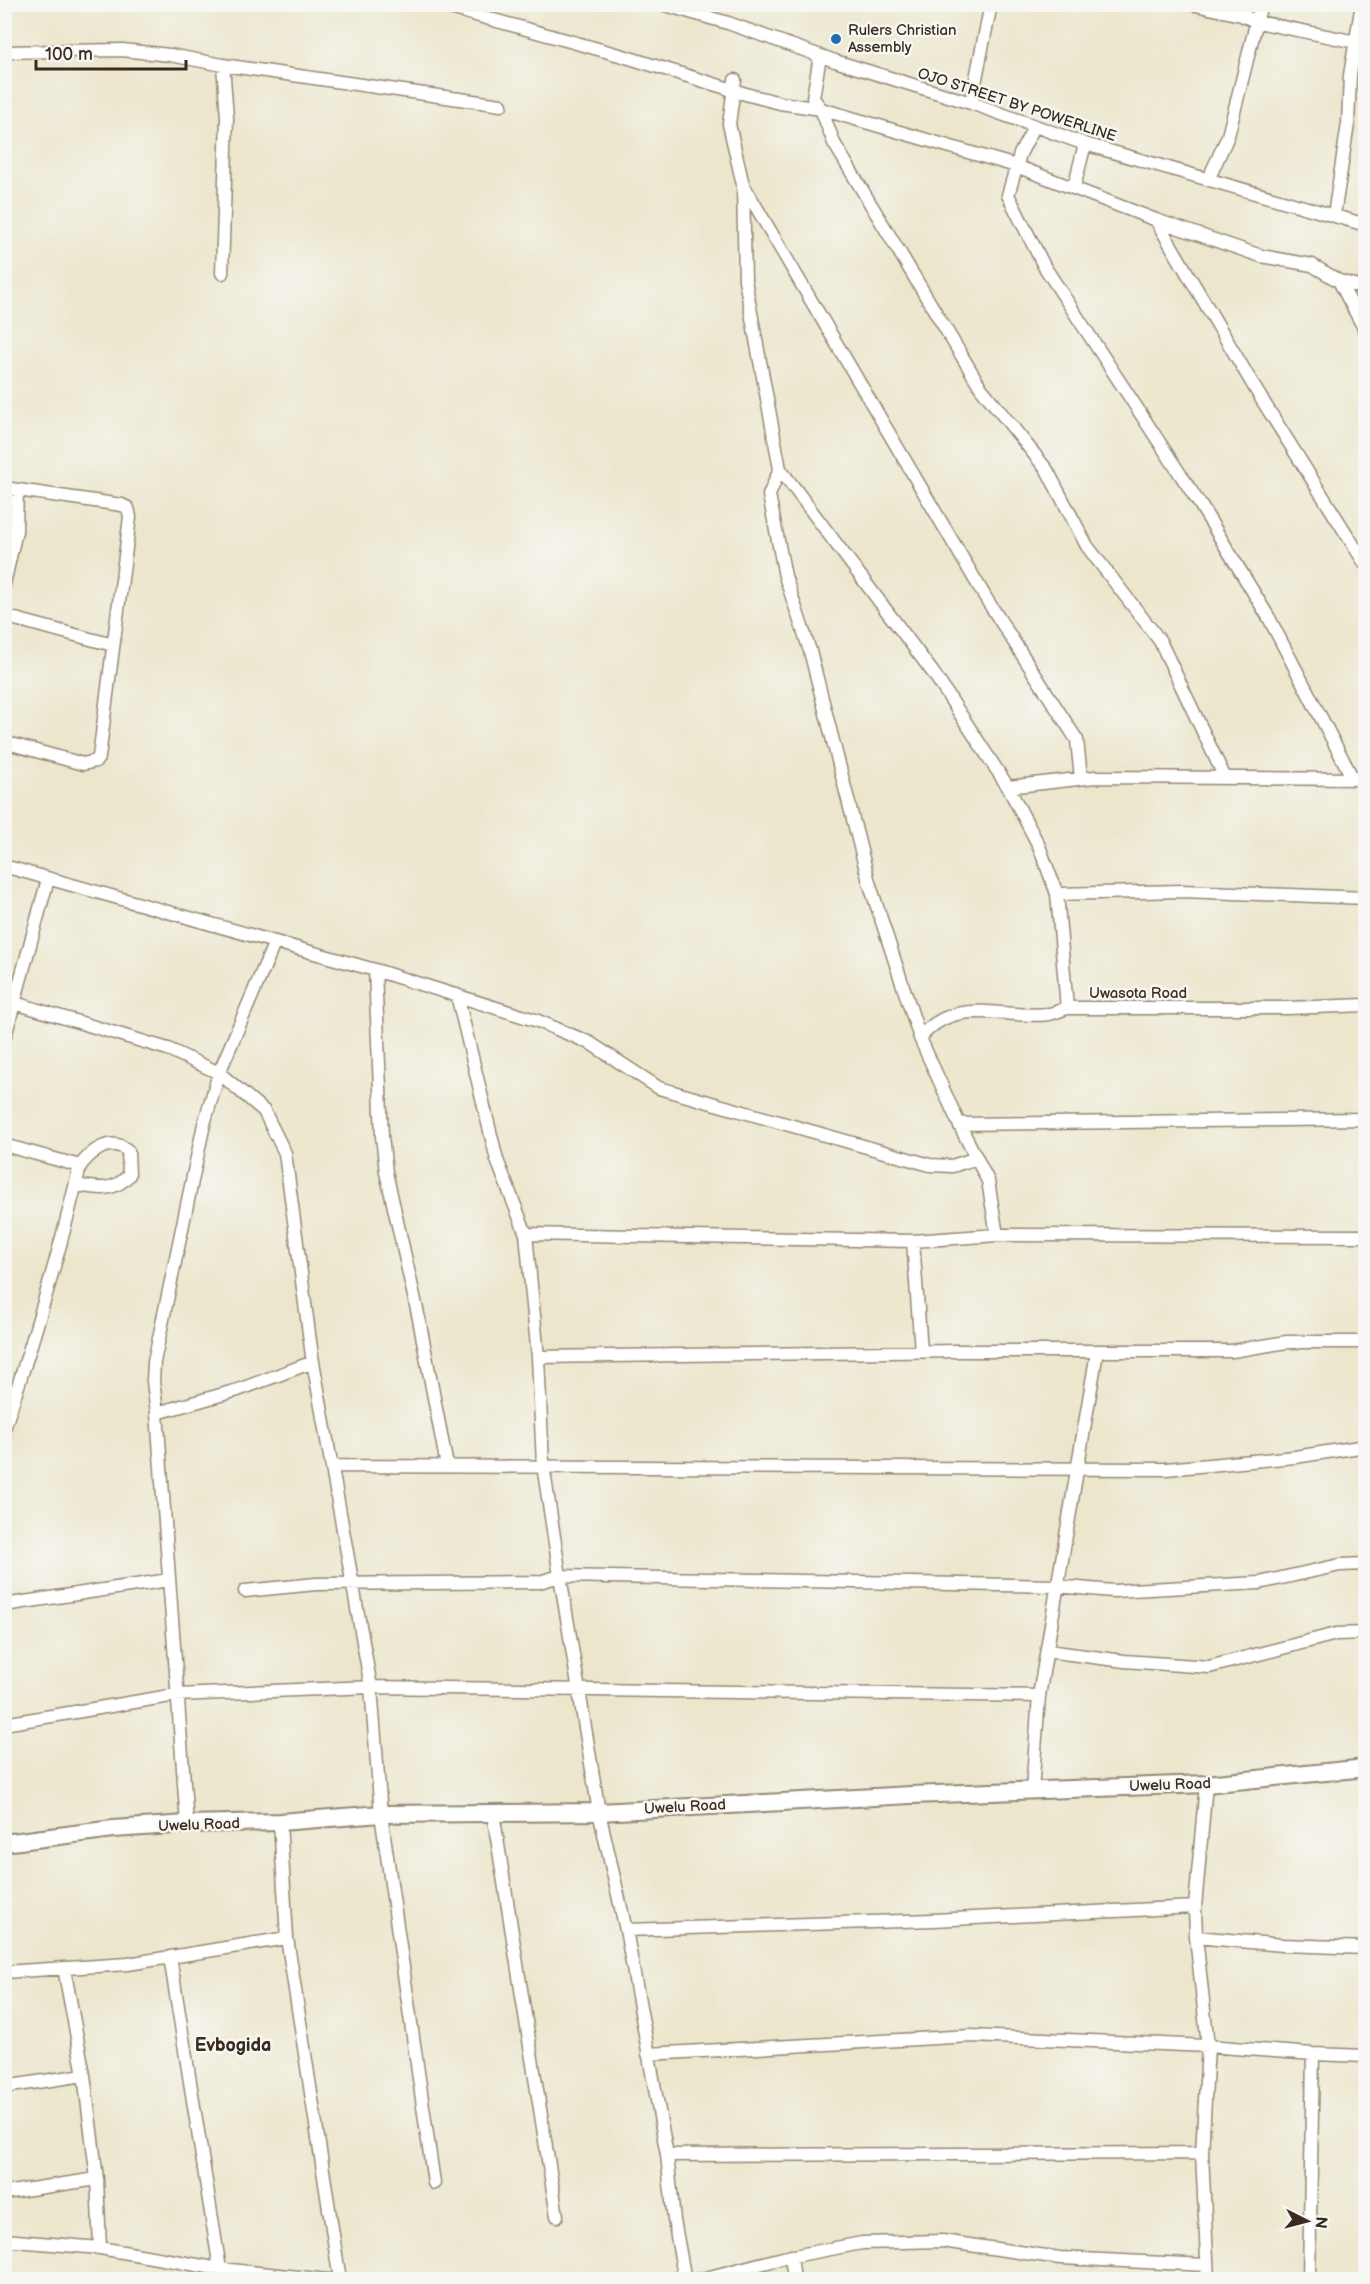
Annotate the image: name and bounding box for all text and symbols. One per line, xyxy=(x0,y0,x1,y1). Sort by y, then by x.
place label: Rulers Christian Assembly xyxy=(848,21,956,57)
marker: Rulers Christian Assembly xyxy=(829,32,843,46)
scale bar xyxy=(36,33,186,71)
text: 100 m xyxy=(45,44,93,65)
street label: OJO STREET BY POWERLINE xyxy=(915,64,1119,146)
street label: Uwasota Road xyxy=(1089,984,1187,1003)
street label: Uwelu Road xyxy=(1129,1774,1211,1796)
street label: Uwelu Road xyxy=(644,1795,726,1819)
street label: Uwelu Road xyxy=(158,1814,240,1836)
district label: Evbogida xyxy=(195,2035,271,2056)
north arrow xyxy=(1277,2191,1337,2251)
text: N xyxy=(1310,2215,1331,2229)

